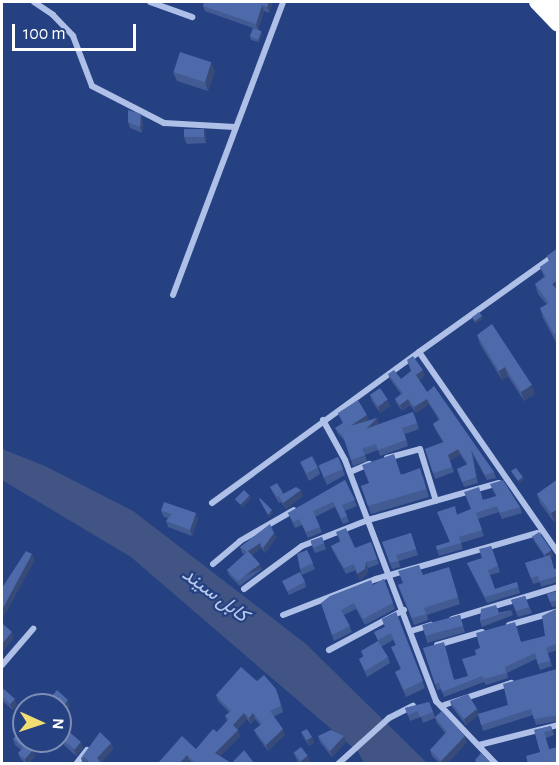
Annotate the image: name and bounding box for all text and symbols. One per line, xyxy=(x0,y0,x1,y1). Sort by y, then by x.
scale bar xyxy=(15,12,140,50)
text: 100 m xyxy=(23,25,66,43)
water label: کابل سيند xyxy=(177,562,253,628)
north arrow xyxy=(12,693,72,753)
text: N xyxy=(50,718,66,730)

